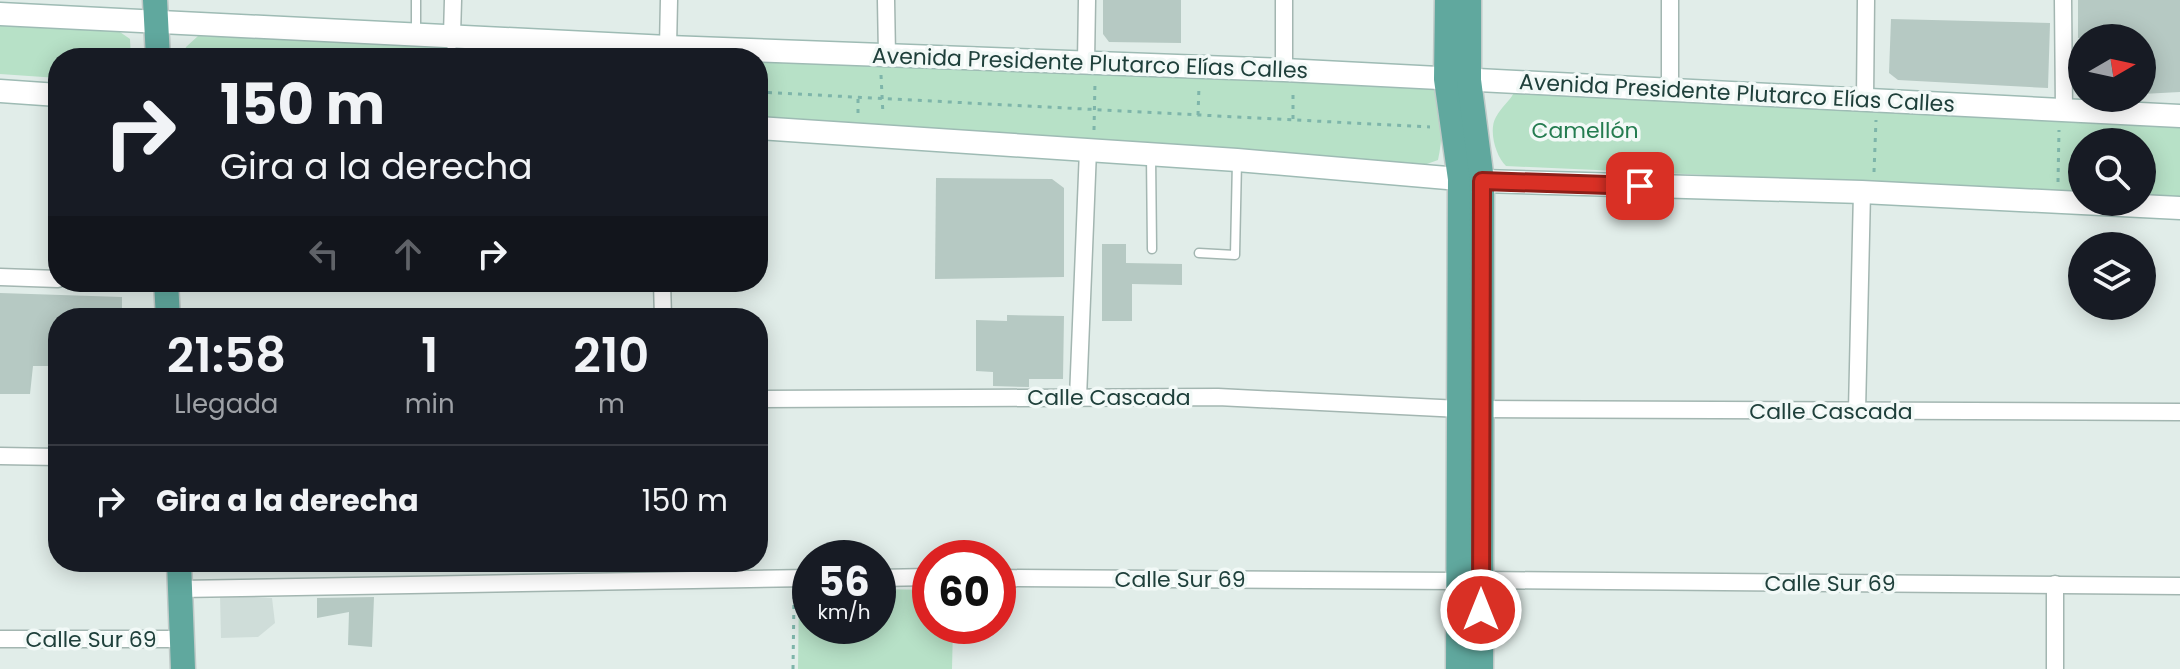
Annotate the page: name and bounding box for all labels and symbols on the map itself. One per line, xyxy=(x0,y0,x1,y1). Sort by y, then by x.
north arrow xyxy=(2068,24,2156,112)
street label: Avenida Presidente Plutarco Elías Calles xyxy=(871,40,1309,86)
street label: Avenida Presidente Plutarco Elías Calles xyxy=(1518,66,1956,120)
park label: Camellón xyxy=(1531,115,1639,146)
pin xyxy=(1606,152,1674,220)
street label: Calle Cascada xyxy=(1027,382,1191,413)
street label: Calle Cascada xyxy=(1749,396,1913,427)
speed limit sign: 60 xyxy=(912,540,1016,644)
street label: Calle Sur 69 xyxy=(1114,564,1246,595)
position arrow xyxy=(1439,568,1523,652)
street label: Calle Sur 69 xyxy=(1764,568,1896,599)
street label: Calle Sur 69 xyxy=(25,624,157,655)

